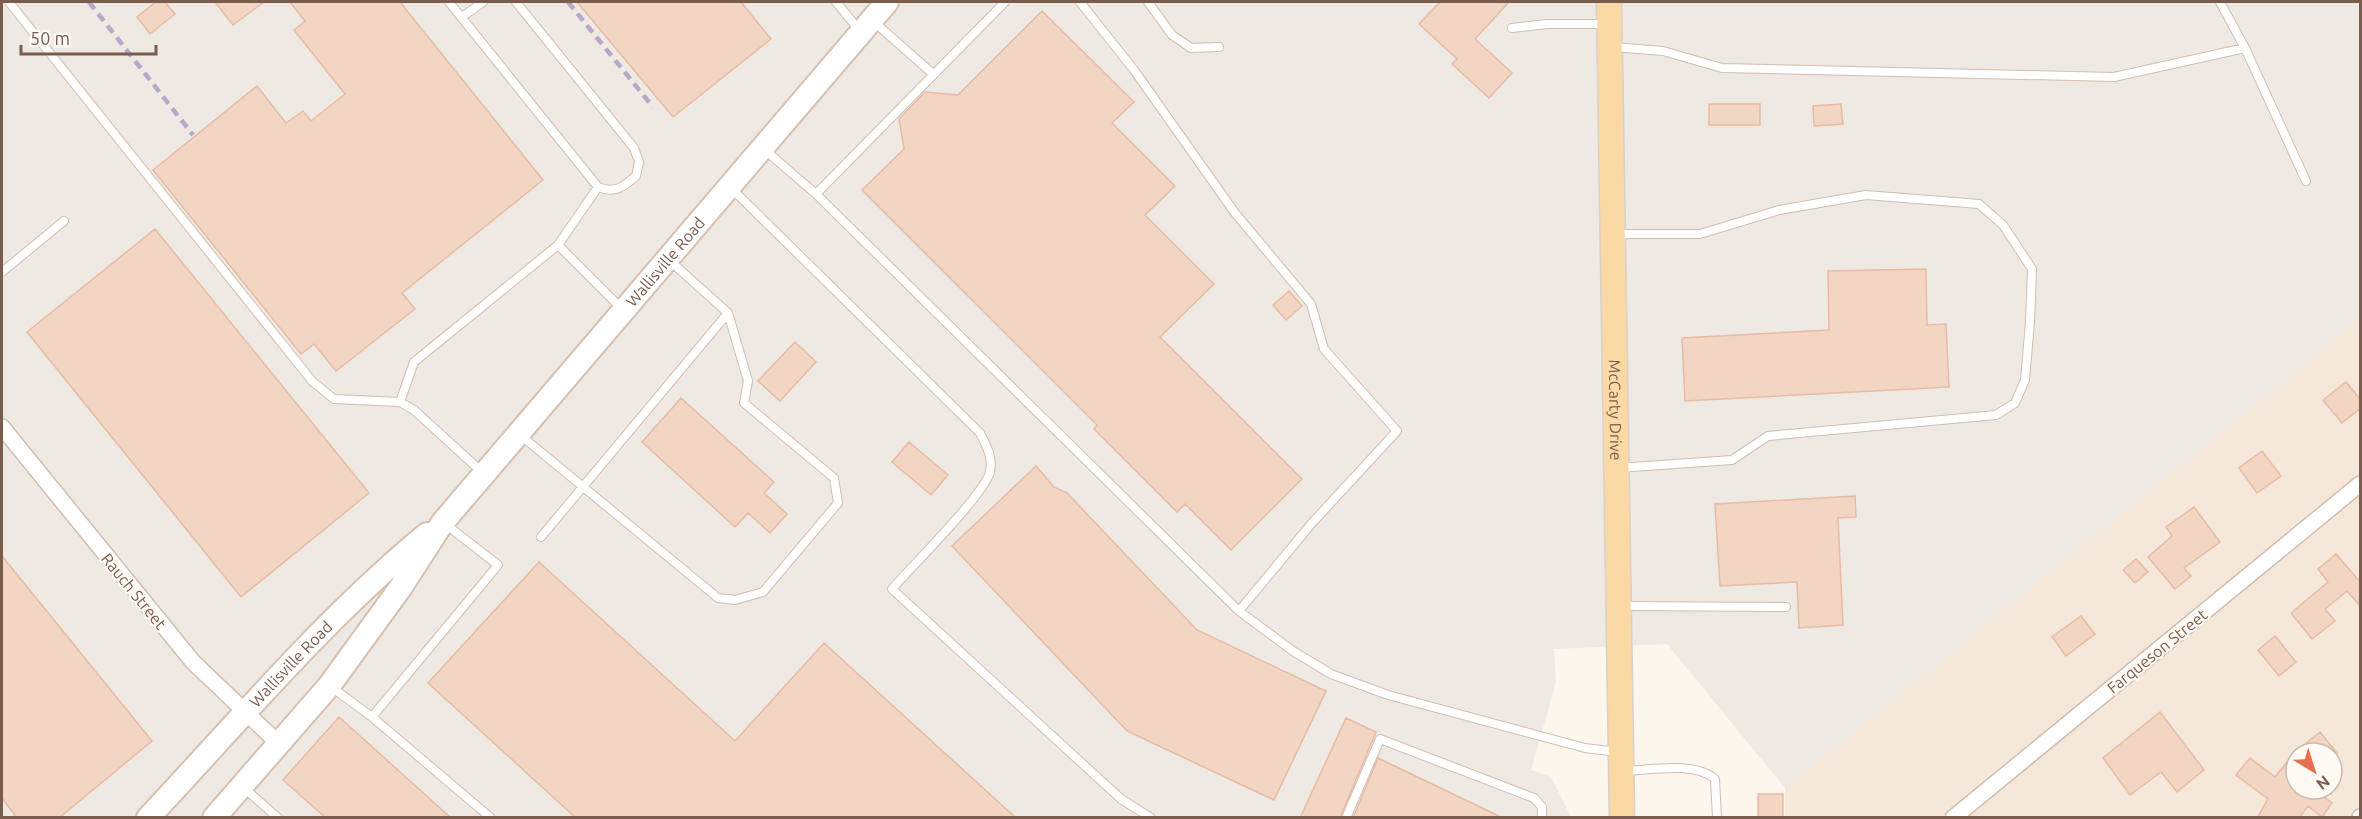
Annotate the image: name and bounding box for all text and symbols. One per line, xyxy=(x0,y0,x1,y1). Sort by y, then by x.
scale bar xyxy=(21,18,156,56)
text: 50 m xyxy=(30,28,70,48)
street label: Wallisville Road xyxy=(622,214,708,310)
street label: McCarty Drive xyxy=(1606,359,1625,461)
street label: Rauch Street xyxy=(98,550,170,633)
street label: Farqueson Street xyxy=(2103,605,2211,697)
street label: Wallisville Road xyxy=(246,617,336,711)
north arrow xyxy=(2284,741,2344,801)
text: N xyxy=(2313,772,2333,794)

